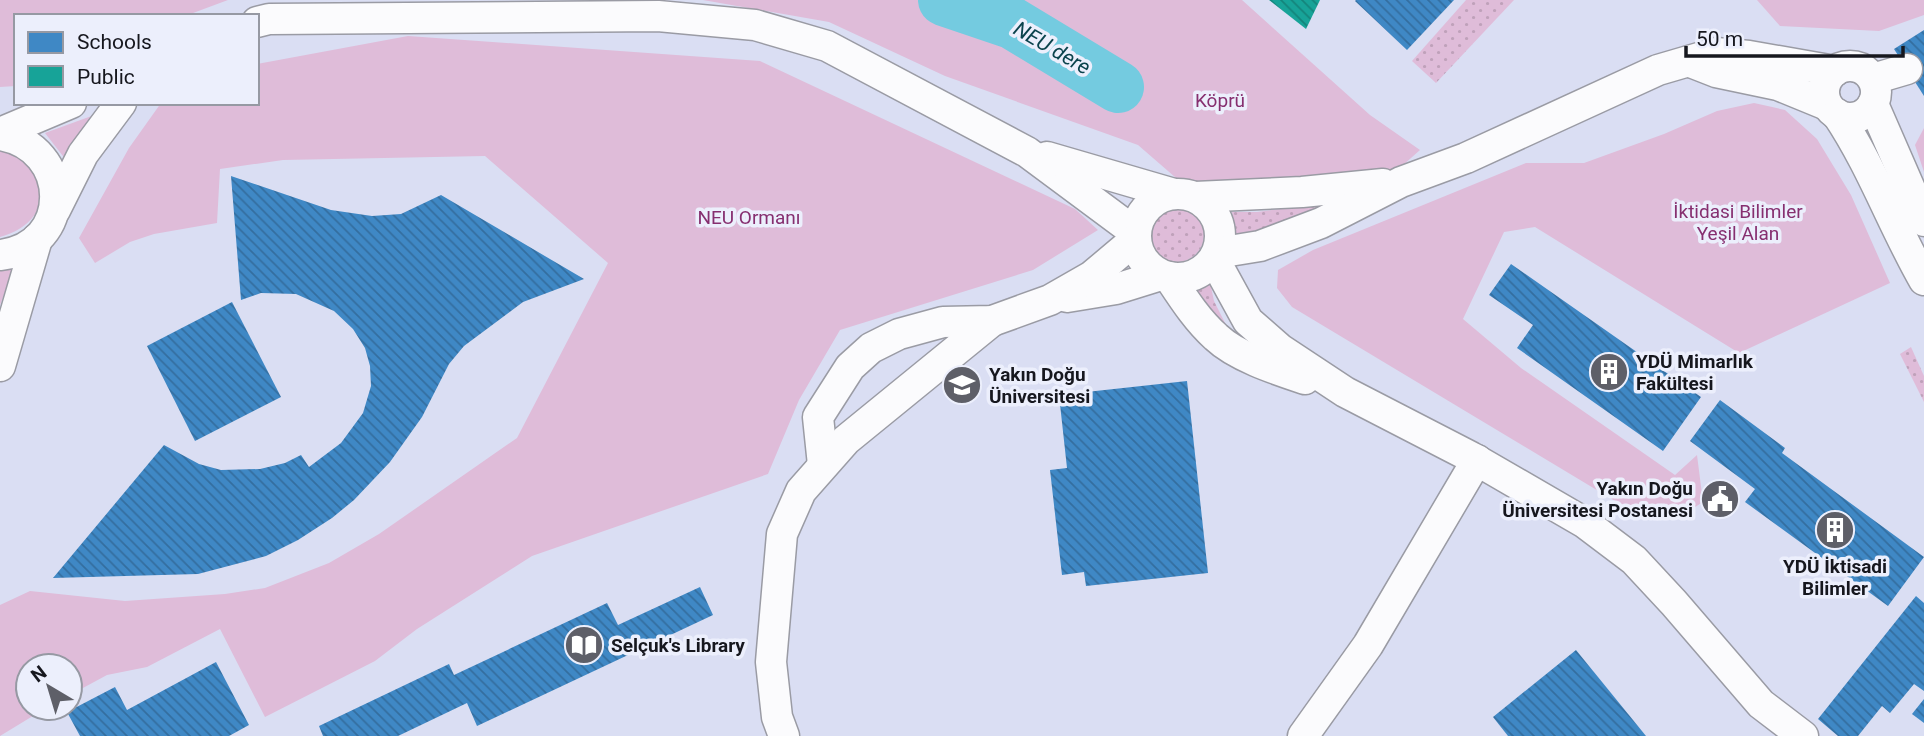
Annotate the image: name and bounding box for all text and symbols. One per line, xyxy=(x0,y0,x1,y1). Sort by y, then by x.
legend xyxy=(14,14,259,105)
scale bar xyxy=(1686,14,1903,58)
water label: NEU dere xyxy=(1010,17,1095,80)
text: 50 m xyxy=(1696,27,1743,51)
text: Schools xyxy=(77,30,152,54)
text: Public xyxy=(77,65,135,89)
park label: Köprü xyxy=(1195,89,1245,112)
park label: İktidasi Bilimler Yeşil Alan xyxy=(1673,200,1803,245)
park label: NEU Ormanı xyxy=(697,206,801,229)
place label: YDÜ Mimarlık Fakültesi xyxy=(1636,350,1754,395)
building icon: YDÜ Mimarlık Fakültesi xyxy=(1588,351,1630,393)
place label: Yakın Doğu Üniversitesi xyxy=(989,363,1090,408)
school or university icon: Yakın Doğu Üniversitesi xyxy=(941,364,983,406)
place label: Yakın Doğu Üniversitesi Postanesi xyxy=(1502,477,1693,522)
public building icon: Yakın Doğu Üniversitesi Postanesi xyxy=(1699,478,1741,520)
building icon: YDÜ İktisadi Bilimler xyxy=(1814,509,1856,551)
place label: YDÜ İktisadi Bilimler xyxy=(1783,555,1887,600)
library icon: Selçuk's Library xyxy=(563,624,605,666)
place label: Selçuk's Library xyxy=(611,634,745,657)
north arrow xyxy=(14,652,84,722)
text: N xyxy=(26,661,51,687)

